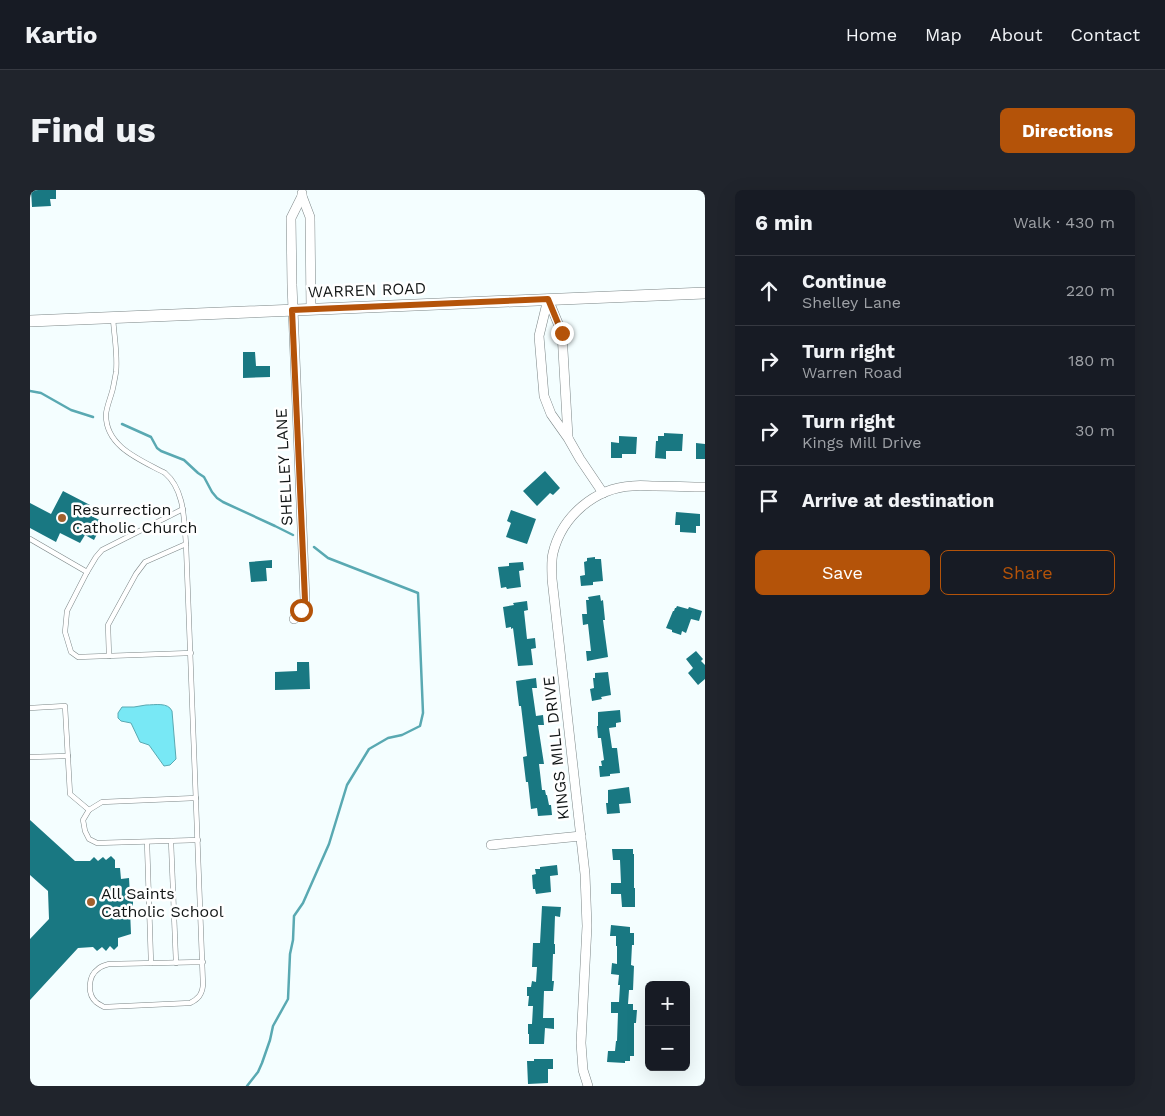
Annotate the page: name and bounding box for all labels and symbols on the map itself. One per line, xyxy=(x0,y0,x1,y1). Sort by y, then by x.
street label: WARREN ROAD xyxy=(308,278,426,302)
route end xyxy=(551,322,574,345)
street label: SHELLEY LANE xyxy=(271,408,297,526)
place label: Resurrection Catholic Church xyxy=(72,500,197,537)
marker: Resurrection Catholic Church xyxy=(56,512,68,524)
route start xyxy=(290,599,313,622)
street label: KINGS MILL DRIVE xyxy=(539,675,573,821)
place label: All Saints Catholic School xyxy=(101,884,224,921)
marker: All Saints Catholic School xyxy=(85,896,97,908)

